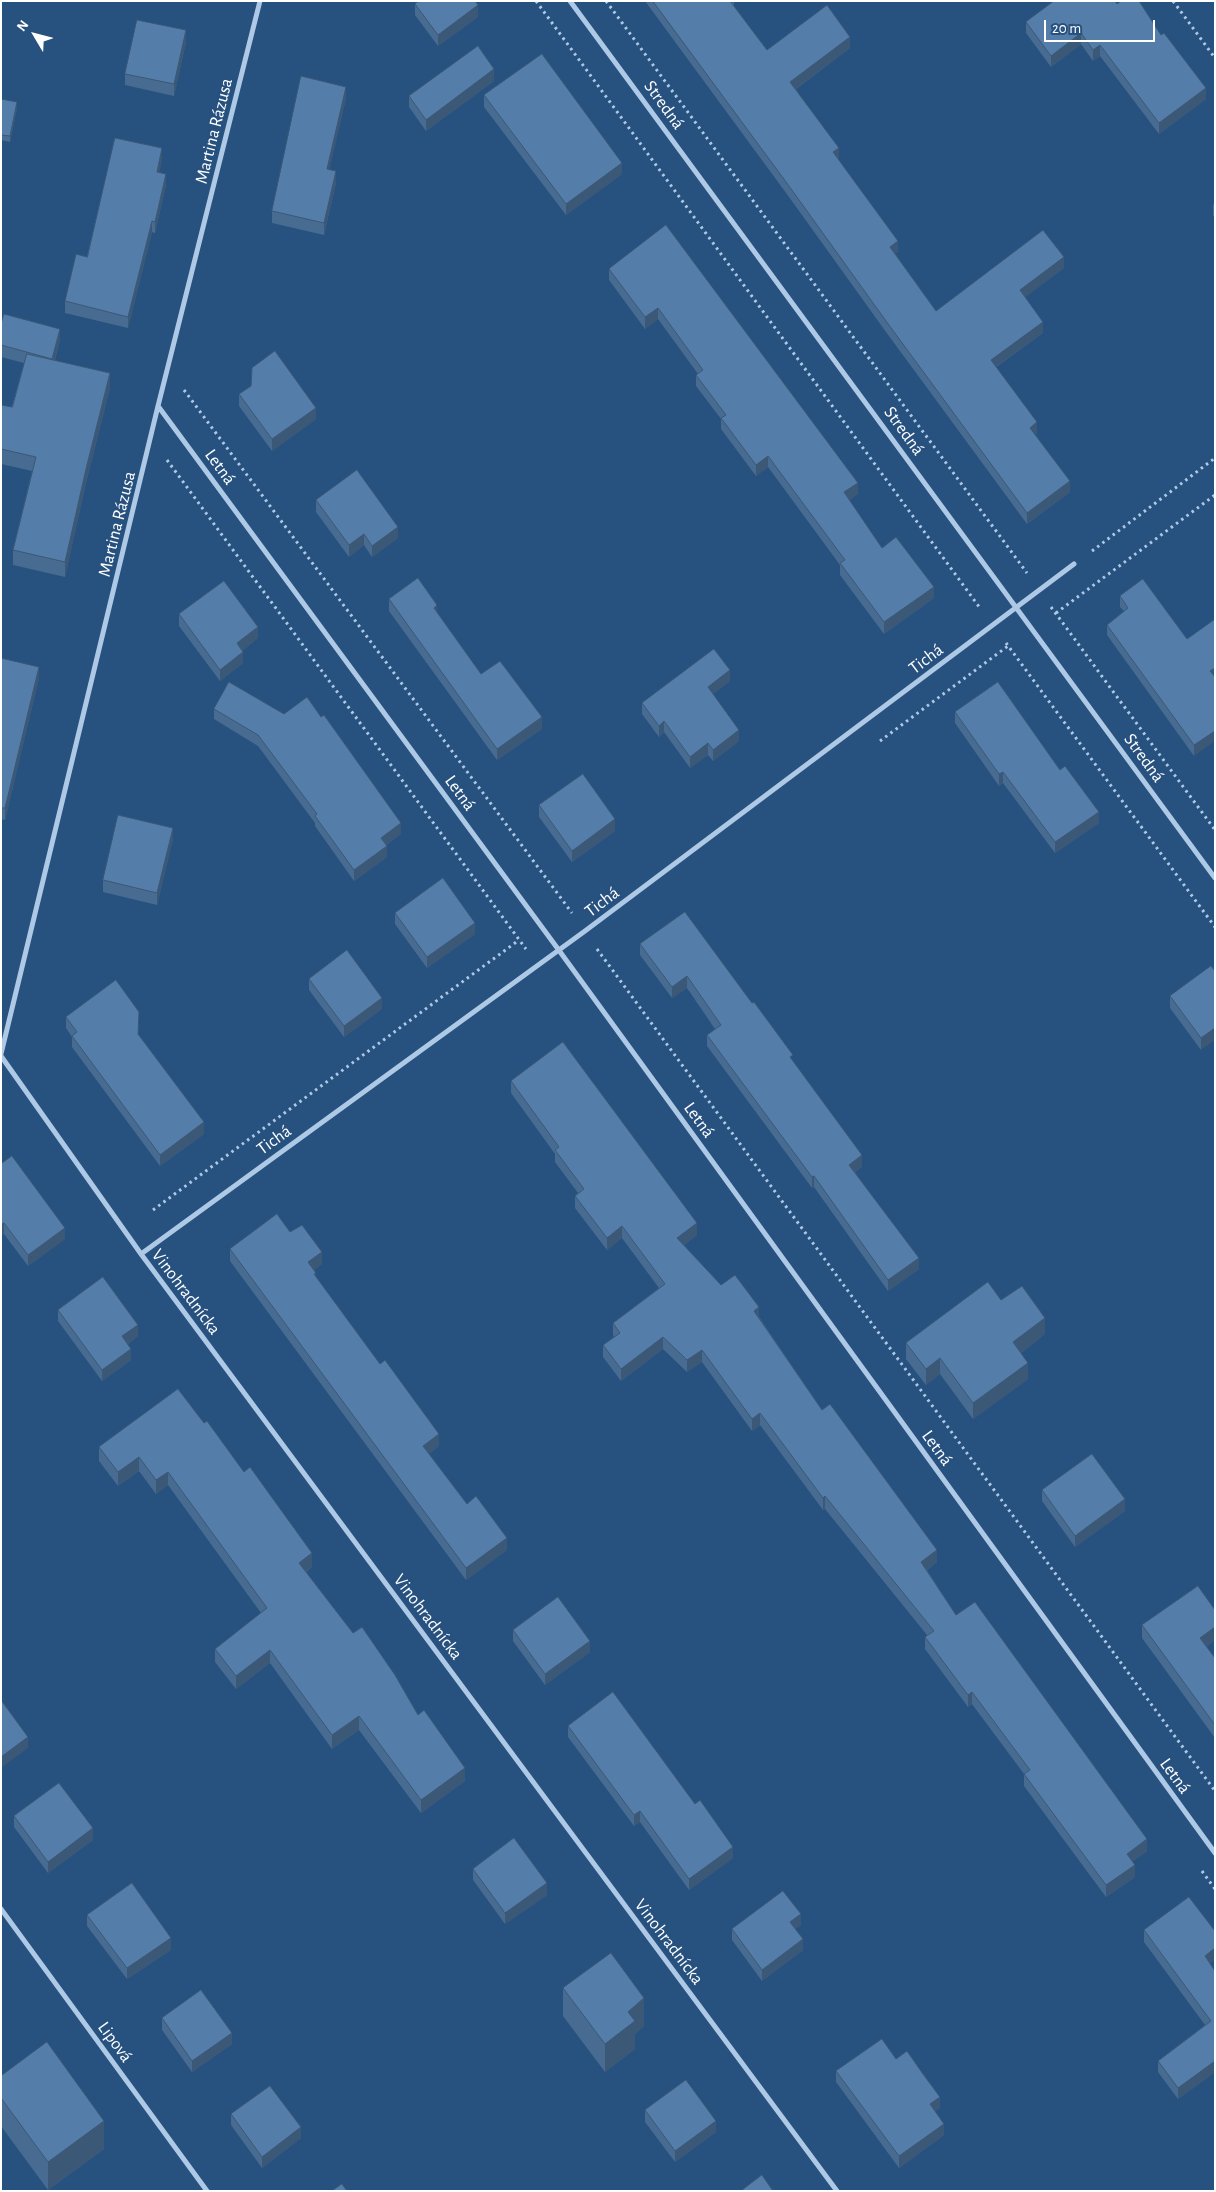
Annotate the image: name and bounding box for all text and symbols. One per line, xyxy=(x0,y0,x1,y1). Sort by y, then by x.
north arrow xyxy=(10,10,60,60)
scale bar xyxy=(1046,10,1157,42)
text: N xyxy=(14,18,32,34)
text: 20 m xyxy=(1052,21,1081,36)
street label: Martina Rázusa xyxy=(190,76,238,186)
street label: Stredná xyxy=(639,76,689,134)
street label: Stredná xyxy=(879,402,929,460)
street label: Letná xyxy=(200,445,240,489)
street label: Martina Rázusa xyxy=(93,469,141,579)
street label: Tichá xyxy=(904,639,948,679)
street label: Stredná xyxy=(1119,729,1169,787)
street label: Letná xyxy=(440,771,480,815)
street label: Tichá xyxy=(580,882,624,922)
street label: Letná xyxy=(679,1098,719,1142)
street label: Tichá xyxy=(252,1120,296,1160)
street label: Vinohradnícka xyxy=(147,1245,225,1339)
street label: Letná xyxy=(917,1426,957,1470)
street label: Vinohradnícka xyxy=(389,1570,467,1664)
street label: Letná xyxy=(1155,1754,1195,1798)
street label: Vinohradnícka xyxy=(630,1895,708,1989)
street label: Lipová xyxy=(93,2017,137,2067)

